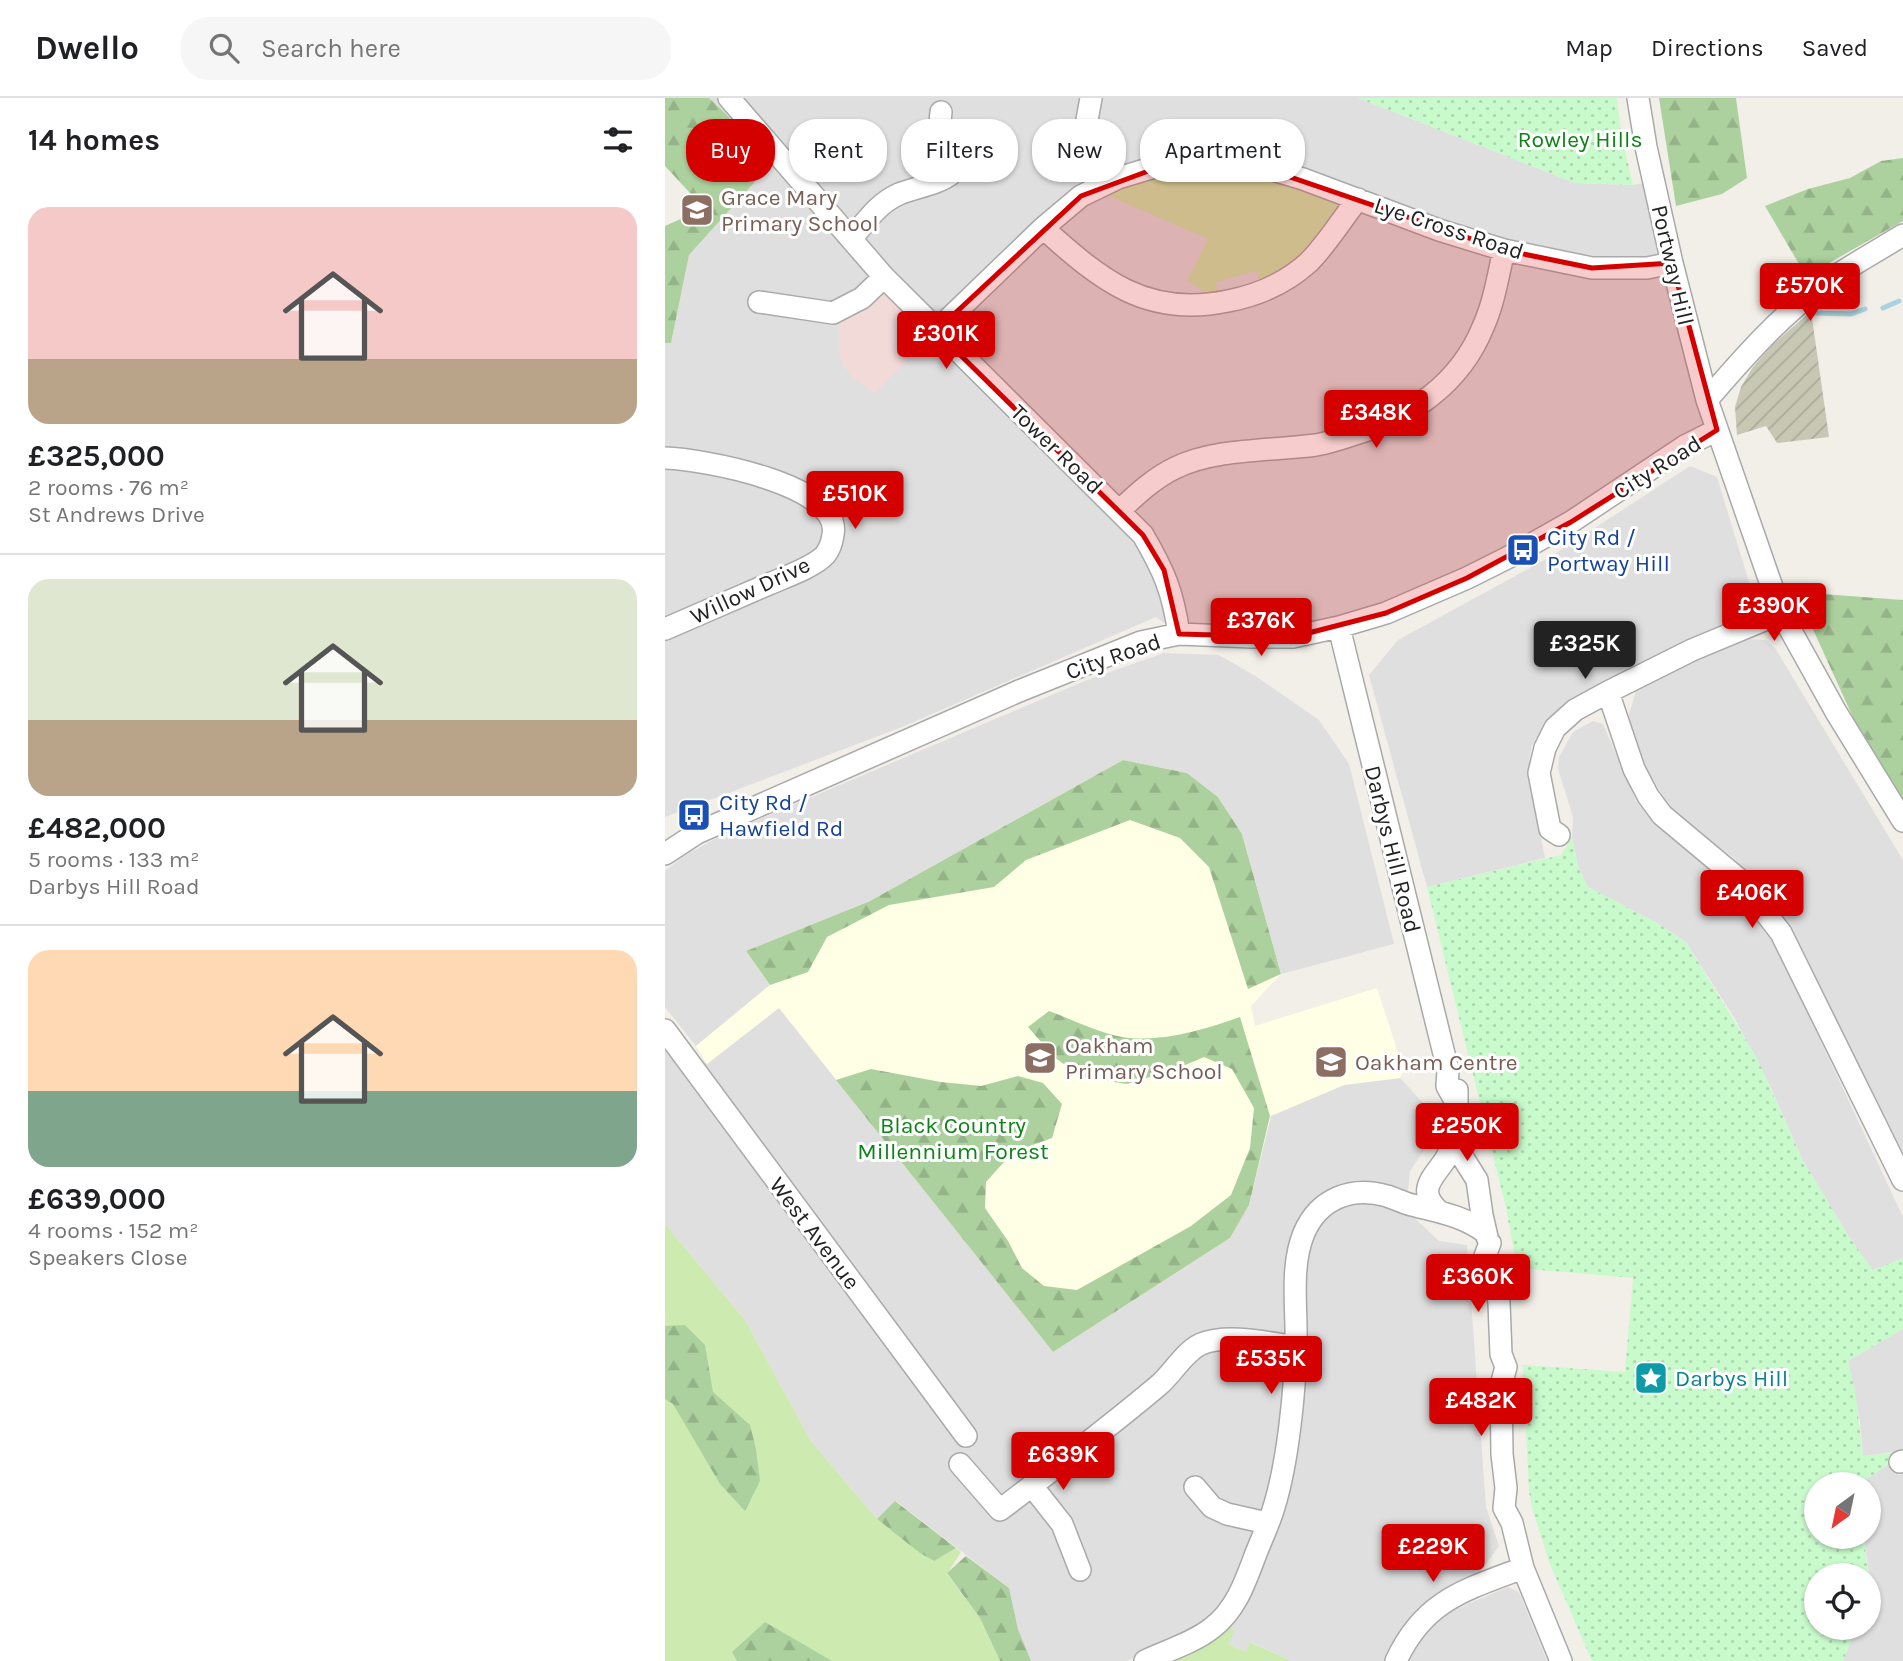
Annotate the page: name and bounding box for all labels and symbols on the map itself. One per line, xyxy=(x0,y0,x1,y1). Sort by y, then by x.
park label: Rowley Hills xyxy=(1518,126,1642,153)
place label: Grace Mary Primary School xyxy=(721,184,879,237)
school or university icon: Grace Mary Primary School xyxy=(678,191,716,229)
street label: Lye Cross Road xyxy=(1371,192,1527,265)
street label: Portway Hill xyxy=(1646,202,1699,328)
pin: £570K xyxy=(1761,264,1859,323)
pin: £301K xyxy=(897,312,995,371)
pin: £348K xyxy=(1327,390,1425,450)
street label: Tower Road xyxy=(1005,399,1108,500)
street label: City Road xyxy=(1608,430,1706,505)
pin: £510K xyxy=(806,472,904,531)
place label: City Rd / Portway Hill xyxy=(1547,524,1670,577)
bus stop icon: City Rd / Portway Hill xyxy=(1504,531,1542,569)
street label: Willow Drive xyxy=(686,551,814,630)
pin: £390K xyxy=(1725,584,1823,643)
pin: £376K xyxy=(1212,598,1310,658)
pin: £325K xyxy=(1536,622,1634,681)
street label: City Road xyxy=(1062,628,1164,685)
street label: Darbys Hill Road xyxy=(1359,763,1426,936)
place label: City Rd / Hawfield Rd xyxy=(719,789,844,842)
bus stop icon: City Rd / Hawfield Rd xyxy=(675,796,713,834)
pin: £406K xyxy=(1703,870,1801,930)
place label: Oakham Primary School xyxy=(1065,1032,1223,1085)
school or university icon: Oakham Primary School xyxy=(1021,1039,1059,1077)
school or university icon: Oakham Centre xyxy=(1312,1043,1350,1081)
place label: Oakham Centre xyxy=(1355,1049,1518,1076)
pin: £250K xyxy=(1418,1104,1516,1163)
park label: Black Country Millennium Forest xyxy=(857,1112,1049,1165)
street label: West Avenue xyxy=(764,1172,866,1295)
pin: £360K xyxy=(1429,1254,1527,1314)
pin: £535K xyxy=(1222,1336,1320,1396)
place icon: Darbys Hill xyxy=(1632,1359,1670,1397)
place label: Darbys Hill xyxy=(1675,1365,1788,1392)
pin: £482K xyxy=(1432,1378,1530,1438)
pin: £639K xyxy=(1014,1432,1112,1492)
north arrow xyxy=(1804,1472,1881,1549)
pin: £229K xyxy=(1384,1524,1482,1584)

